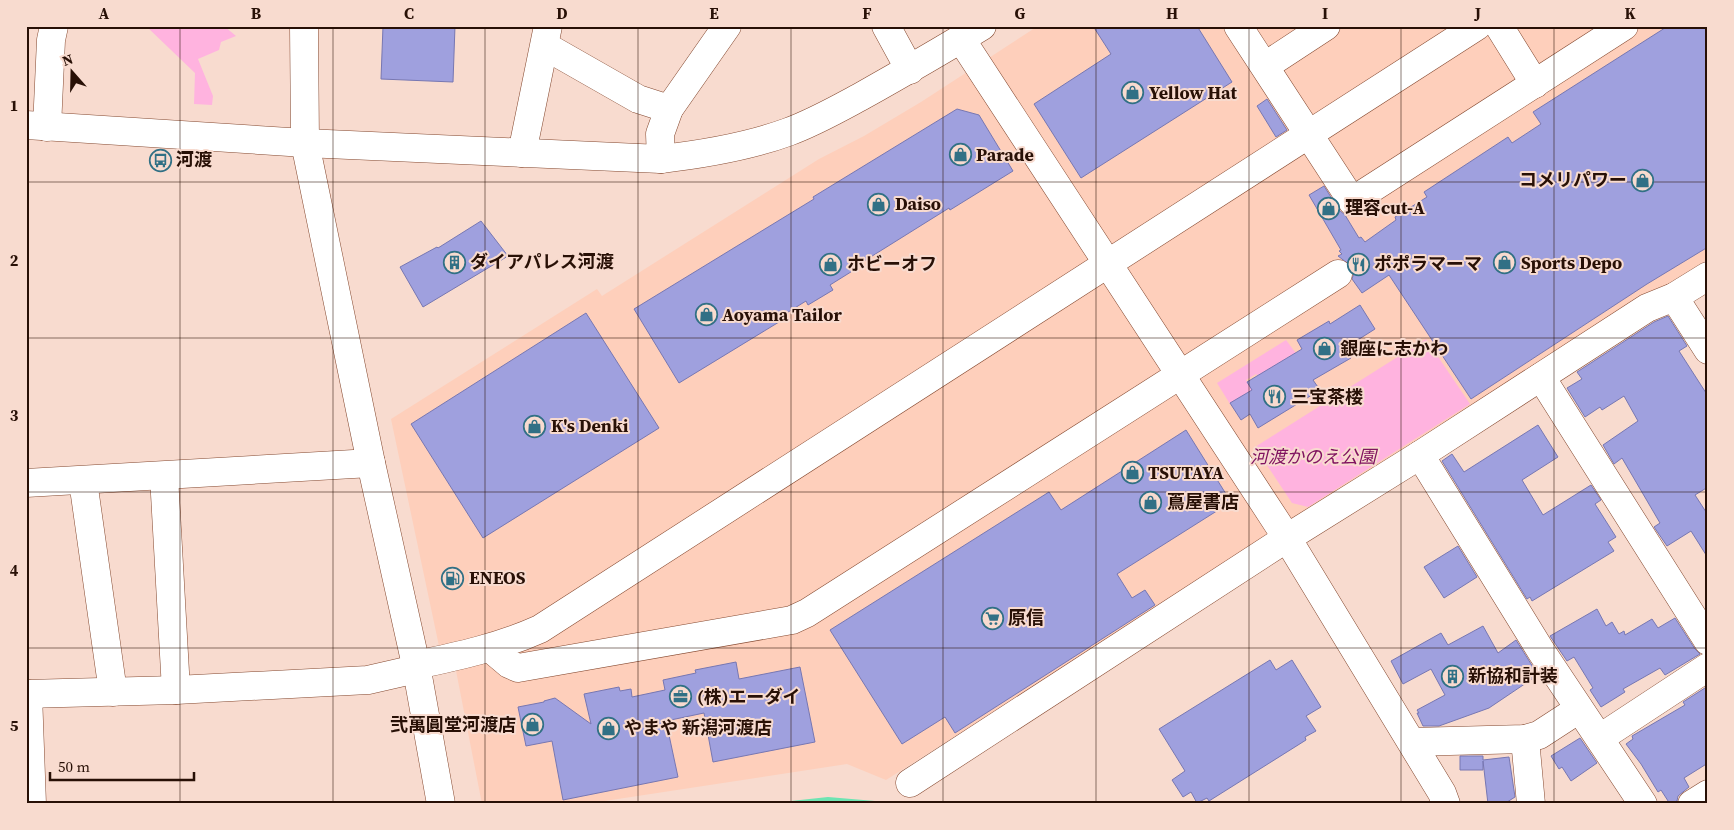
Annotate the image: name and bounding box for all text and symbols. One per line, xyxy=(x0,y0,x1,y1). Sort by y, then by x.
text: A xyxy=(99,2,110,24)
text: B xyxy=(251,2,262,24)
text: C xyxy=(404,2,414,24)
text: D xyxy=(556,2,568,24)
text: E xyxy=(709,2,719,24)
text: F xyxy=(862,2,872,24)
text: G xyxy=(1015,2,1026,24)
text: H xyxy=(1166,2,1178,24)
text: I xyxy=(1322,2,1328,24)
text: J xyxy=(1474,2,1481,24)
text: K xyxy=(1624,2,1636,24)
north arrow xyxy=(48,48,98,98)
text: N xyxy=(59,49,76,71)
place label: Yellow Hat xyxy=(1149,80,1238,105)
shop icon: Yellow Hat xyxy=(1121,81,1145,105)
text: 1 xyxy=(10,94,18,116)
place label: Parade xyxy=(976,142,1034,167)
shop icon: Parade xyxy=(948,143,972,167)
place label: 河渡 xyxy=(176,147,212,172)
bus stop icon: 河渡 xyxy=(148,148,172,172)
place label: コメリパワー xyxy=(1519,167,1627,192)
shop icon: コメリパワー xyxy=(1631,168,1655,192)
place label: Daiso xyxy=(895,191,941,216)
shop icon: Daiso xyxy=(867,192,891,216)
place label: 理容cut-A xyxy=(1345,195,1425,220)
shop icon: 理容cut-A xyxy=(1317,196,1341,220)
text: 2 xyxy=(10,249,19,271)
place label: ダイアパレス河渡 xyxy=(470,249,614,274)
building icon: ダイアパレス河渡 xyxy=(442,250,466,274)
place label: Sports Depo xyxy=(1521,250,1622,275)
place label: ホビーオフ xyxy=(847,251,937,276)
place label: ポポラマーマ xyxy=(1374,251,1482,276)
shop icon: Sports Depo xyxy=(1493,251,1517,275)
shop icon: ホビーオフ xyxy=(819,252,843,276)
restaurant icon: ポポラマーマ xyxy=(1346,252,1370,276)
place label: Aoyama Tailor xyxy=(722,302,842,327)
shop icon: Aoyama Tailor xyxy=(694,303,718,327)
place label: 銀座に志かわ xyxy=(1340,336,1448,361)
shop icon: 銀座に志かわ xyxy=(1312,337,1336,361)
place label: 三宝茶楼 xyxy=(1291,384,1363,409)
restaurant icon: 三宝茶楼 xyxy=(1263,385,1287,409)
text: 3 xyxy=(10,404,19,426)
place label: K's Denki xyxy=(551,413,629,438)
shop icon: K's Denki xyxy=(523,414,547,438)
park label: 河渡かのえ公園 xyxy=(1250,444,1379,469)
place label: TSUTAYA xyxy=(1148,460,1224,485)
shop icon: TSUTAYA xyxy=(1120,461,1144,485)
place label: 蔦屋書店 xyxy=(1167,489,1239,514)
shop icon: 蔦屋書店 xyxy=(1139,490,1163,514)
text: 4 xyxy=(10,559,19,581)
place label: ENEOS xyxy=(469,565,526,590)
fuel station icon: ENEOS xyxy=(441,566,465,590)
place label: 原信 xyxy=(1008,605,1044,630)
supermarket icon: 原信 xyxy=(980,606,1004,630)
place label: 新協和計装 xyxy=(1468,663,1558,688)
building icon: 新協和計装 xyxy=(1440,664,1464,688)
place label: (株)エーダイ xyxy=(697,684,801,709)
office icon: (株)エーダイ xyxy=(669,685,693,709)
place label: 弐萬圓堂河渡店 xyxy=(390,712,516,737)
shop icon: 弐萬圓堂河渡店 xyxy=(520,713,544,737)
text: 5 xyxy=(10,714,19,736)
place label: やまや 新潟河渡店 xyxy=(624,715,772,740)
shop icon: やまや 新潟河渡店 xyxy=(596,716,620,740)
scale bar xyxy=(50,750,194,782)
text: 50 m xyxy=(58,756,90,777)

